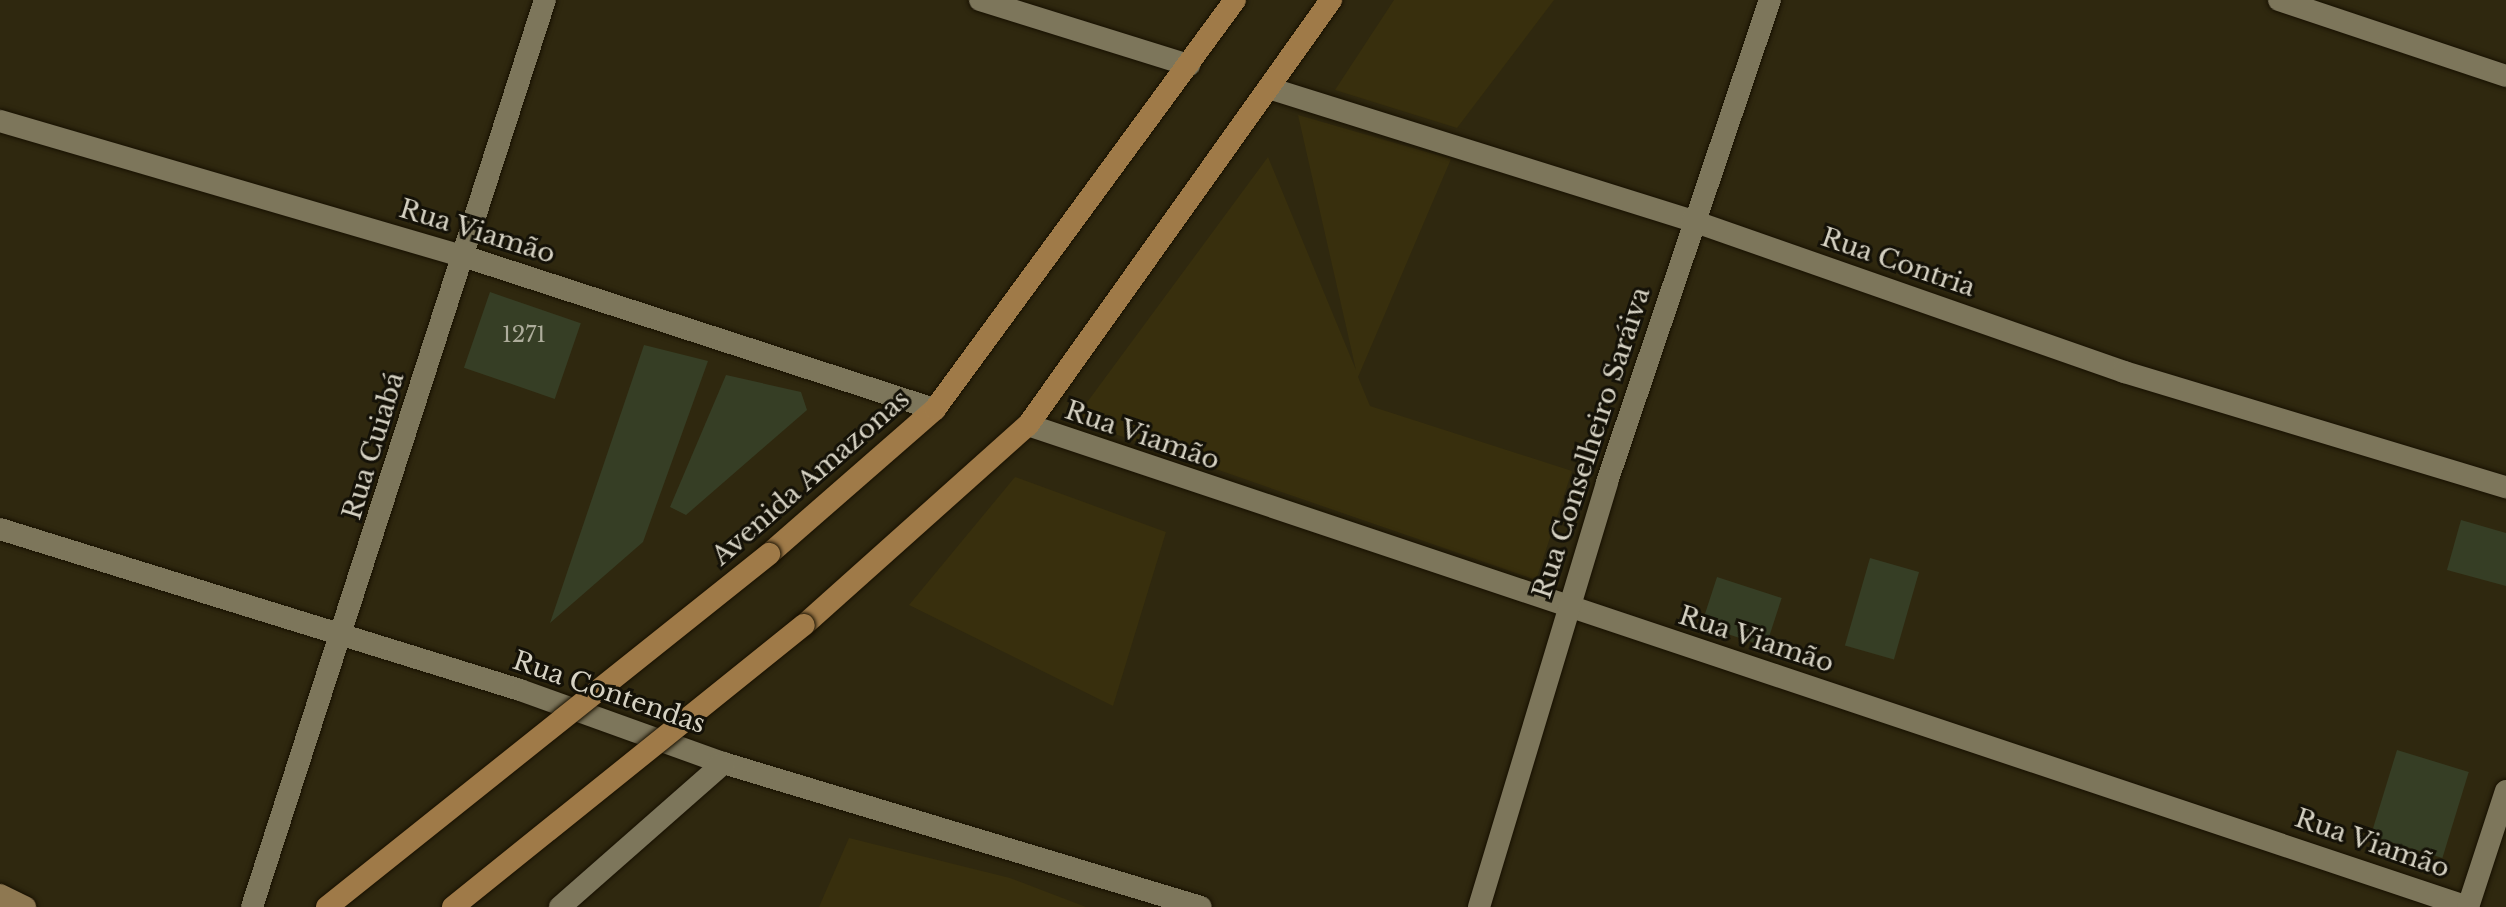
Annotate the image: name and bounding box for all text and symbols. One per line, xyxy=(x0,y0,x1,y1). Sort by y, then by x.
street label: Rua Viamão xyxy=(395,193,559,271)
street label: Rua Contria xyxy=(1817,222,1979,304)
street label: Rua Conselheiro Saráiva xyxy=(1527,283,1657,603)
house number: 1271 xyxy=(502,322,546,348)
street label: Rua Cuiabá xyxy=(337,368,411,524)
street label: Avenida Amazonas xyxy=(705,383,917,573)
street label: Rua Viamão xyxy=(1060,395,1224,477)
street label: Rua Viamão xyxy=(1674,600,1838,680)
street label: Rua Contendas xyxy=(508,645,710,741)
street label: Rua Viamão xyxy=(2290,803,2454,885)

